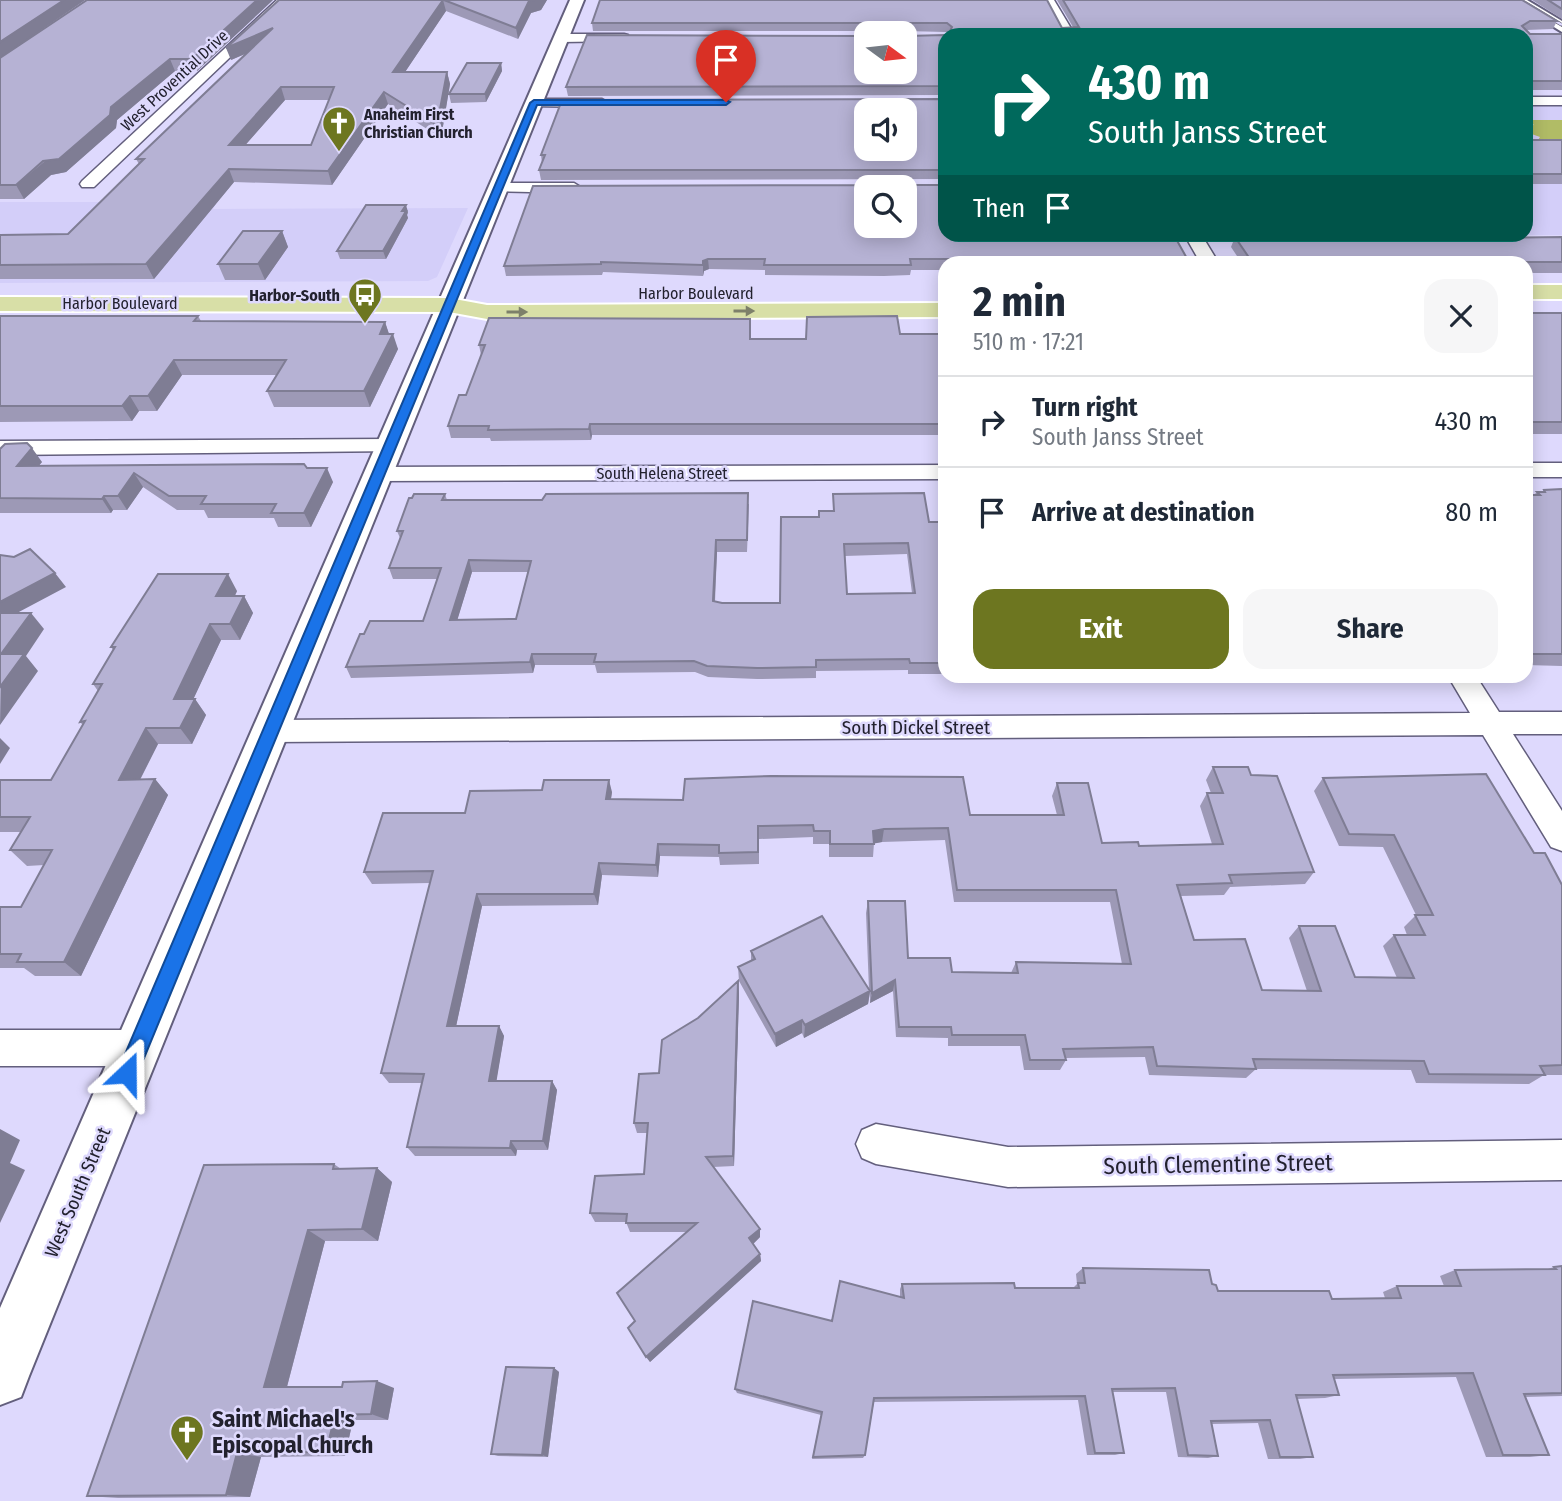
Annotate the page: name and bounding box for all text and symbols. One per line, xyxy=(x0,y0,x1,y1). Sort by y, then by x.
north arrow xyxy=(854,21,917,84)
map controls xyxy=(854,21,917,238)
street label: West Provential Drive xyxy=(117,26,232,135)
pin xyxy=(696,30,756,102)
icon: arrive xyxy=(707,41,745,79)
text: 430 m xyxy=(1088,53,1210,112)
icon: right xyxy=(973,56,1064,147)
button: sound xyxy=(854,98,917,161)
church icon: Anaheim First Christian Church xyxy=(320,104,358,153)
place label: Anaheim First Christian Church xyxy=(363,105,473,142)
text: South Janss Street xyxy=(1088,113,1327,151)
button: search xyxy=(854,175,917,238)
icon: arrive xyxy=(1039,189,1077,227)
text: Then xyxy=(973,193,1025,224)
bus stop icon: Harbor-South xyxy=(346,276,384,325)
text: 2 min xyxy=(973,277,1066,327)
button: close xyxy=(1424,279,1498,353)
street label: Harbor Boulevard xyxy=(638,284,754,303)
place label: Harbor-South xyxy=(249,286,340,305)
street label: Harbor Boulevard xyxy=(62,294,178,313)
one-way arrow xyxy=(734,305,756,317)
one-way arrow xyxy=(506,306,528,318)
text: 510 m · 17:21 xyxy=(973,328,1084,356)
text: Turn right xyxy=(1032,392,1138,423)
icon: right xyxy=(973,403,1011,441)
text: 430 m xyxy=(1434,406,1498,437)
text: South Janss Street xyxy=(1032,423,1204,451)
street label: South Helena Street xyxy=(596,464,728,483)
icon: arrive xyxy=(973,494,1011,532)
text: Arrive at destination xyxy=(1032,497,1255,528)
text: 80 m xyxy=(1445,497,1498,528)
button: Exit xyxy=(973,589,1229,669)
button: Share xyxy=(1243,589,1498,669)
street label: South Dickel Street xyxy=(842,716,991,739)
position arrow xyxy=(90,1036,164,1110)
street label: West South Street xyxy=(40,1123,116,1261)
street label: South Clementine Street xyxy=(1103,1148,1333,1180)
place label: Saint Michael's Episcopal Church xyxy=(212,1405,373,1459)
church icon: Saint Michael's Episcopal Church xyxy=(168,1413,206,1462)

